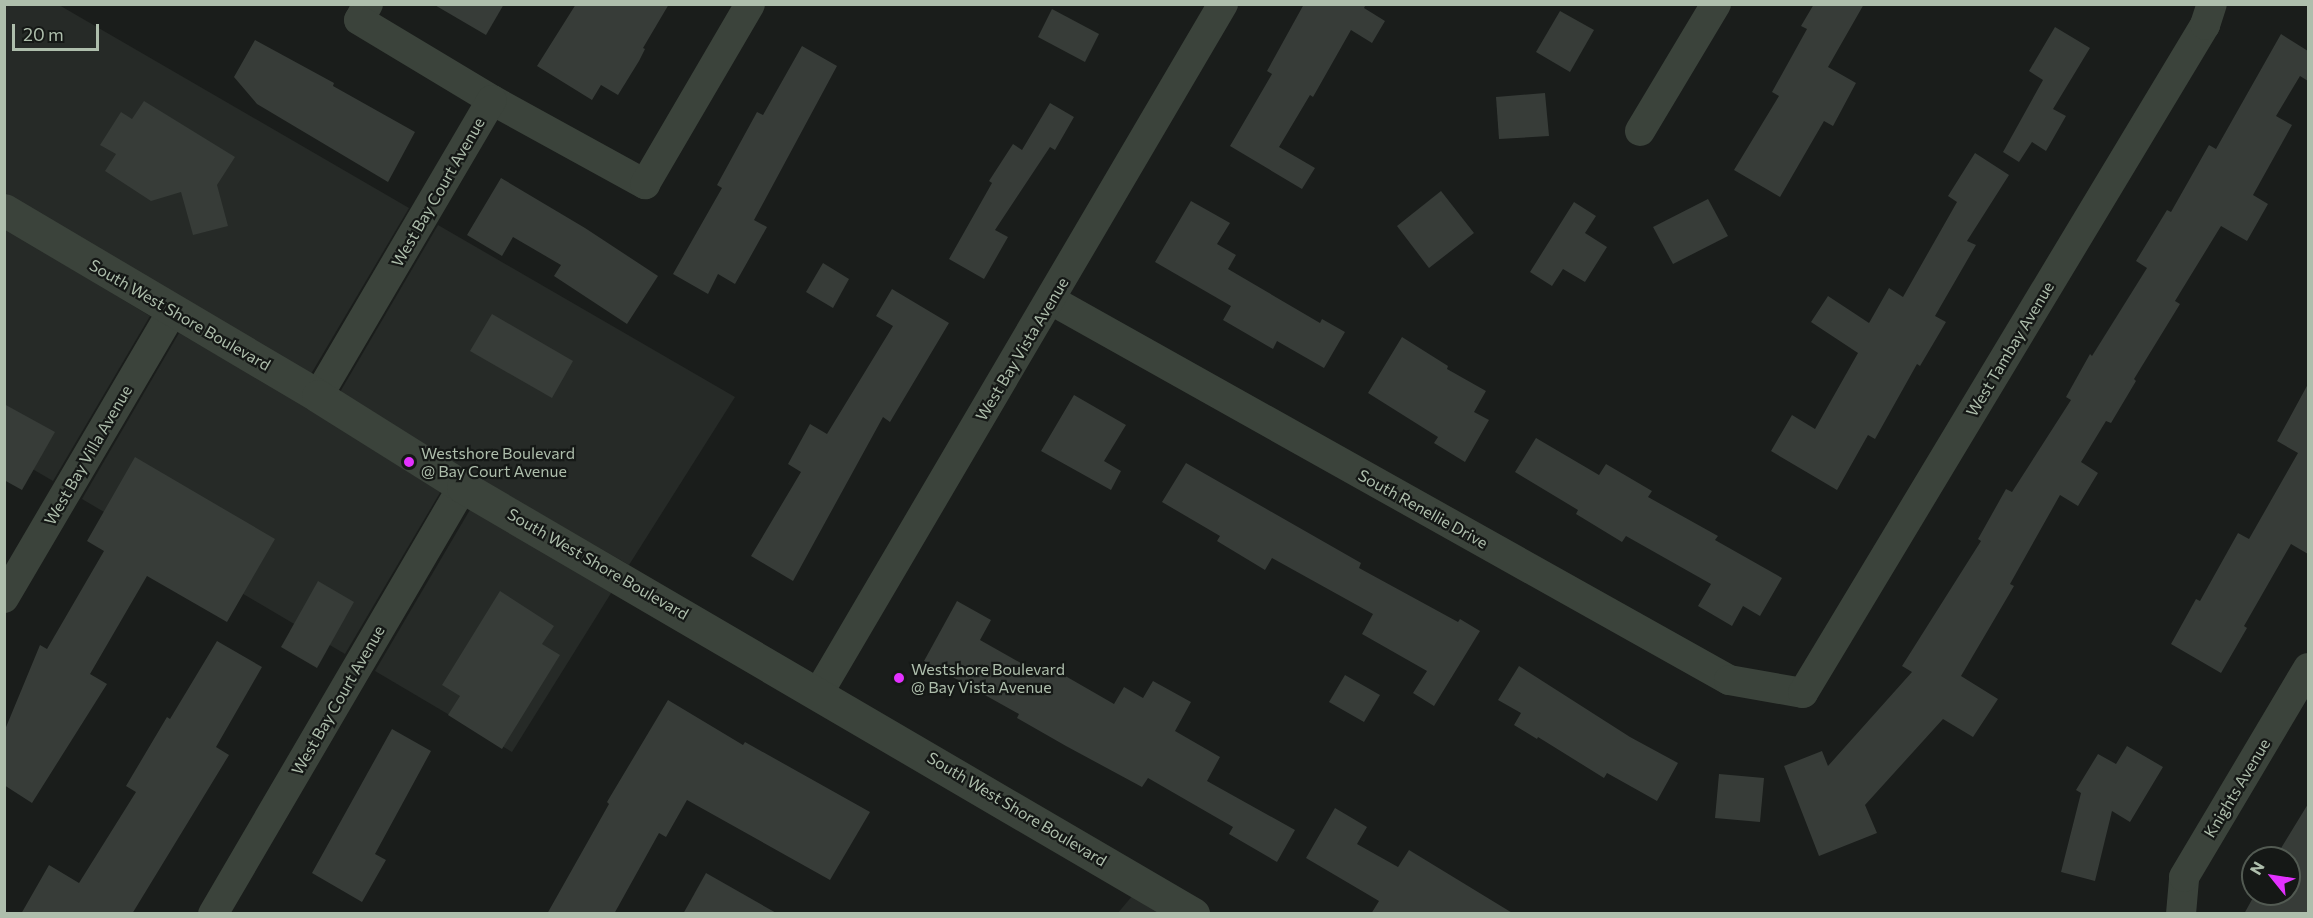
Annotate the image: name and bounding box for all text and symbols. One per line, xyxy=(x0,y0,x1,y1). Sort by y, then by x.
scale bar xyxy=(15,12,102,50)
text: 20 m xyxy=(23,23,64,45)
street label: West Bay Court Avenue xyxy=(387,114,489,270)
street label: South West Shore Boulevard xyxy=(86,255,274,375)
street label: West Bay Vista Avenue xyxy=(972,274,1072,424)
street label: West Tambay Avenue xyxy=(1962,278,2058,420)
street label: West Bay Villa Avenue xyxy=(40,382,136,528)
place label: Westshore Boulevard @ Bay Court Avenue xyxy=(421,443,575,481)
marker: Westshore Boulevard @ Bay Court Avenue xyxy=(402,455,416,469)
street label: South Renellie Drive xyxy=(1355,465,1491,553)
street label: South West Shore Boulevard xyxy=(504,504,692,624)
street label: West Bay Court Avenue xyxy=(287,622,389,778)
place label: Westshore Boulevard @ Bay Vista Avenue xyxy=(911,659,1065,697)
marker: Westshore Boulevard @ Bay Vista Avenue xyxy=(892,671,906,685)
street label: Knights Avenue xyxy=(2200,735,2274,841)
street label: South West Shore Boulevard xyxy=(924,748,1110,870)
north arrow xyxy=(2241,846,2301,906)
text: N xyxy=(2245,858,2268,878)

